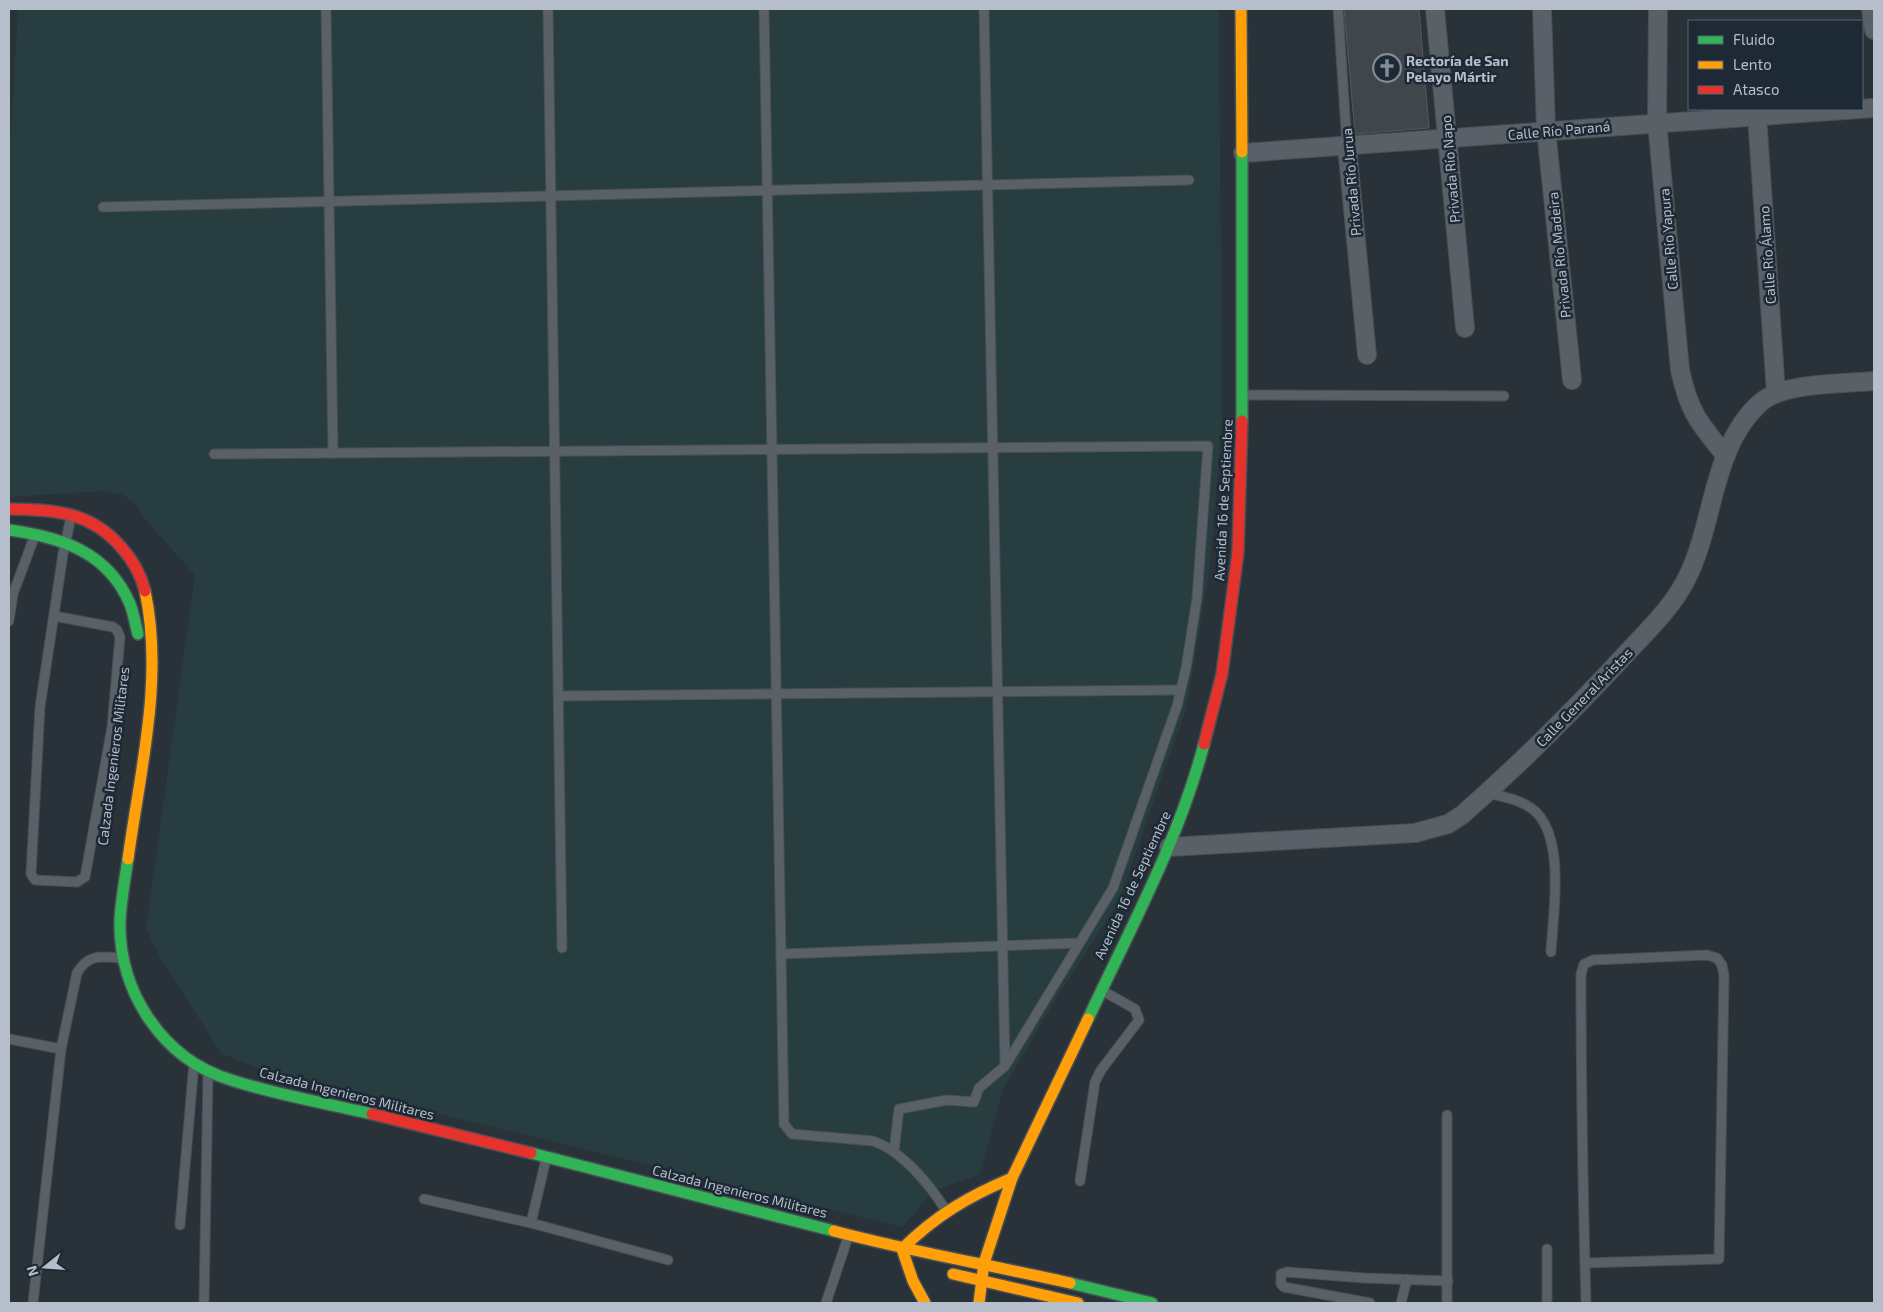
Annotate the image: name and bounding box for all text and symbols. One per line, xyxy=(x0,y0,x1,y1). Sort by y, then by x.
legend xyxy=(1688,20,1863,110)
text: Fluido xyxy=(1733,30,1775,48)
place label: Rectoría de San Pelayo Mártir xyxy=(1406,52,1509,85)
church icon: Rectoría de San Pelayo Mártir xyxy=(1372,53,1402,83)
text: Lento xyxy=(1733,55,1772,73)
text: Atasco xyxy=(1733,80,1779,98)
street label: Privada Río Napo xyxy=(1437,114,1463,224)
street label: Calle Río Paraná xyxy=(1507,117,1611,143)
street label: Privada Río Jurua xyxy=(1338,127,1364,237)
street label: Calle Río Yapura xyxy=(1655,188,1681,290)
street label: Privada Río Madeira xyxy=(1544,191,1574,319)
street label: Calle Río Álamo xyxy=(1755,205,1779,305)
street label: Avenida 16 de Septiembre xyxy=(1210,419,1236,581)
street label: Calle General Aristas xyxy=(1532,644,1636,750)
street label: Calzada Ingenieros Militares xyxy=(94,666,132,846)
street label: Avenida 16 de Septiembre xyxy=(1090,808,1174,962)
street label: Calzada Ingenieros Militares xyxy=(258,1063,436,1123)
street label: Calzada Ingenieros Militares xyxy=(651,1161,829,1221)
north arrow xyxy=(20,1242,70,1292)
text: N xyxy=(22,1264,42,1278)

